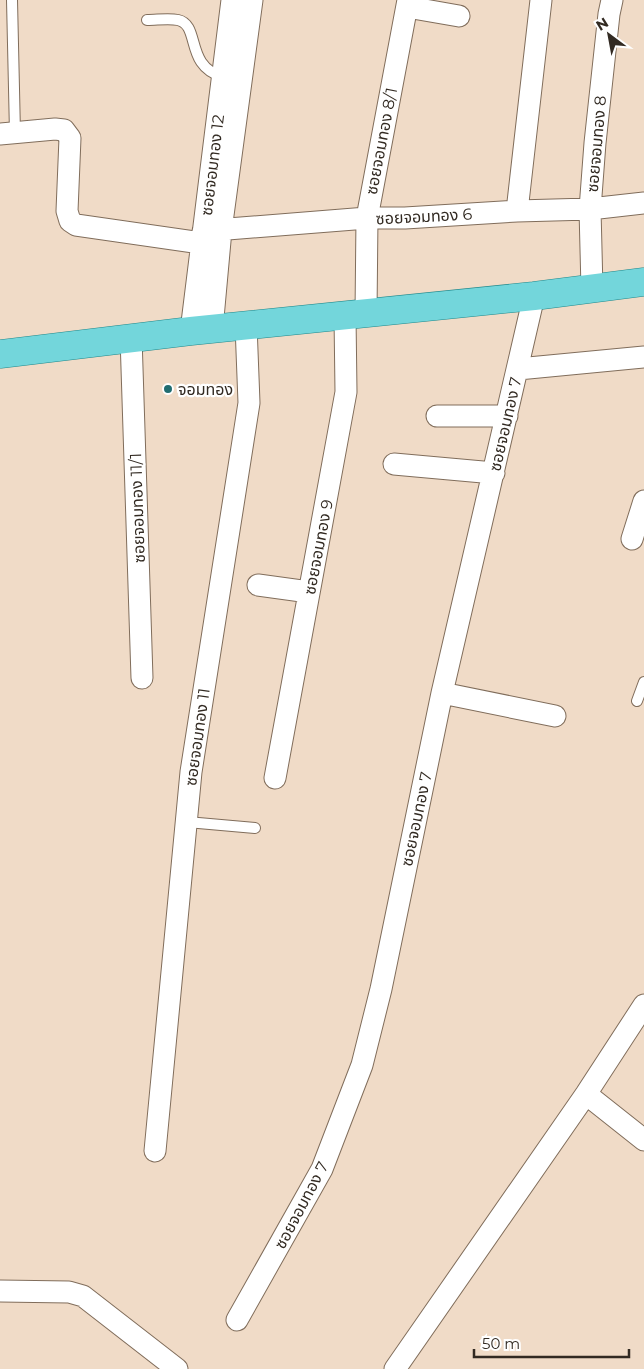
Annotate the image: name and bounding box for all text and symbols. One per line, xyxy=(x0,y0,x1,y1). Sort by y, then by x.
north arrow xyxy=(584,10,634,60)
text: N xyxy=(593,13,612,35)
street label: ซอยจอมทอง 8/1 xyxy=(362,86,401,196)
street label: ซอยจอมทอง 8 xyxy=(583,95,610,193)
street label: ซอยจอมทอง 12 xyxy=(197,113,228,217)
street label: ซอยจอมทอง 6 xyxy=(375,204,473,229)
street label: ซอยจอมทอง 7 xyxy=(485,375,526,473)
place label: จอมทอง xyxy=(178,380,233,399)
marker: จอมทอง xyxy=(162,383,174,395)
street label: ซอยจอมทอง 11/1 xyxy=(126,453,149,563)
street label: ซอยจอมทอง 9 xyxy=(300,498,337,596)
street label: ซอยจอมทอง 11 xyxy=(181,687,214,787)
street label: ซอยจอมทอง 7 xyxy=(397,770,436,868)
street label: ซอยจอมทอง 7 xyxy=(270,1158,332,1252)
scale bar xyxy=(474,1326,629,1358)
text: 50 m xyxy=(482,1334,520,1353)

